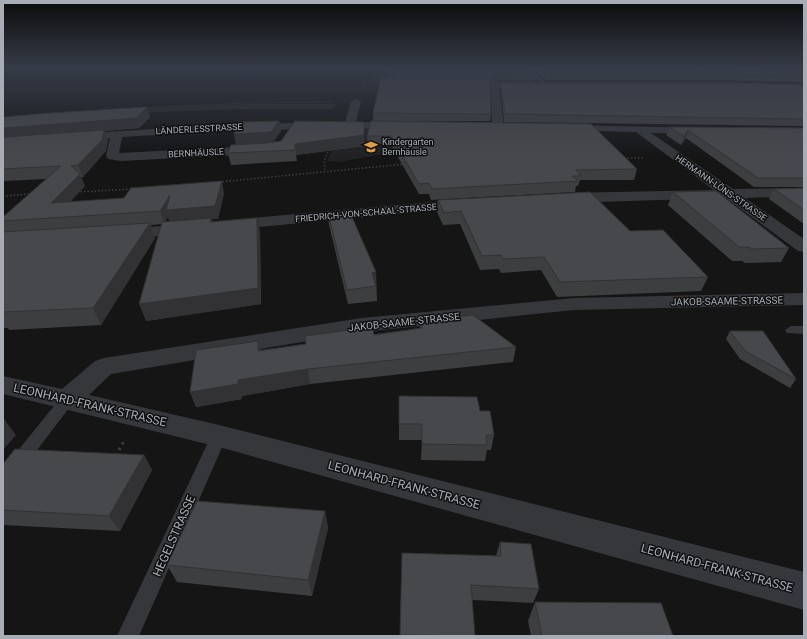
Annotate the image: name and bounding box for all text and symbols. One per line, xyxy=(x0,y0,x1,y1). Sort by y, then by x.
street label: LÄNDERLESSTRASSE xyxy=(155,122,243,136)
place label: Kindergarten Bernhäusle xyxy=(382,137,434,157)
school or university icon: Kindergarten Bernhäusle xyxy=(363,139,379,155)
street label: BERNHÄUSLE xyxy=(168,147,224,159)
street label: HERMANN-LÖNS-STRASSE xyxy=(673,153,769,223)
street label: FRIEDRICH-VON-SCHAAL-STRASSE xyxy=(295,202,437,224)
street label: JAKOB-SAAME-STRASSE xyxy=(671,295,784,307)
street label: JAKOB-SAAME-STRASSE xyxy=(348,311,461,333)
street label: LEONHARD-FRANK-STRASSE xyxy=(12,381,168,429)
street label: LEONHARD-FRANK-STRASSE xyxy=(327,458,482,512)
street label: HEGELSTRASSE xyxy=(150,493,198,579)
street label: LEONHARD-FRANK-STRASSE xyxy=(640,541,795,595)

